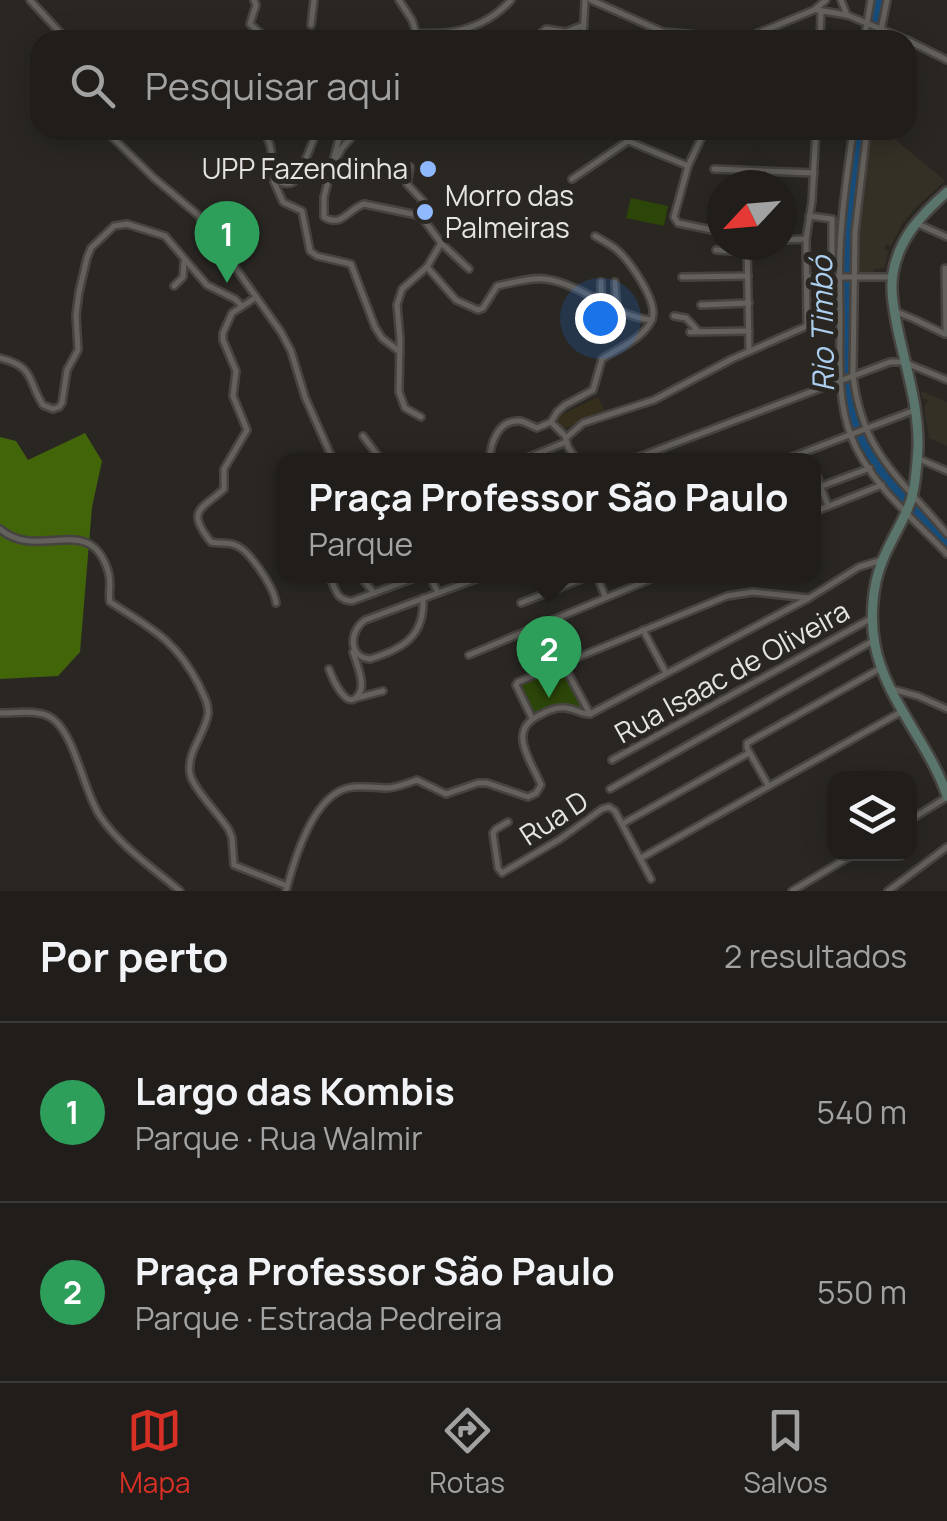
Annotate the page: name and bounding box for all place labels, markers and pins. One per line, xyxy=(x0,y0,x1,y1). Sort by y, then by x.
place label: UPP Fazendinha xyxy=(202,149,408,187)
marker: UPP Fazendinha xyxy=(417,158,439,180)
place label: Morro das Palmeiras xyxy=(445,176,574,246)
pin: 1 xyxy=(194,200,260,283)
marker: Morro das Palmeiras xyxy=(414,201,436,223)
pin: 2 xyxy=(516,616,582,698)

